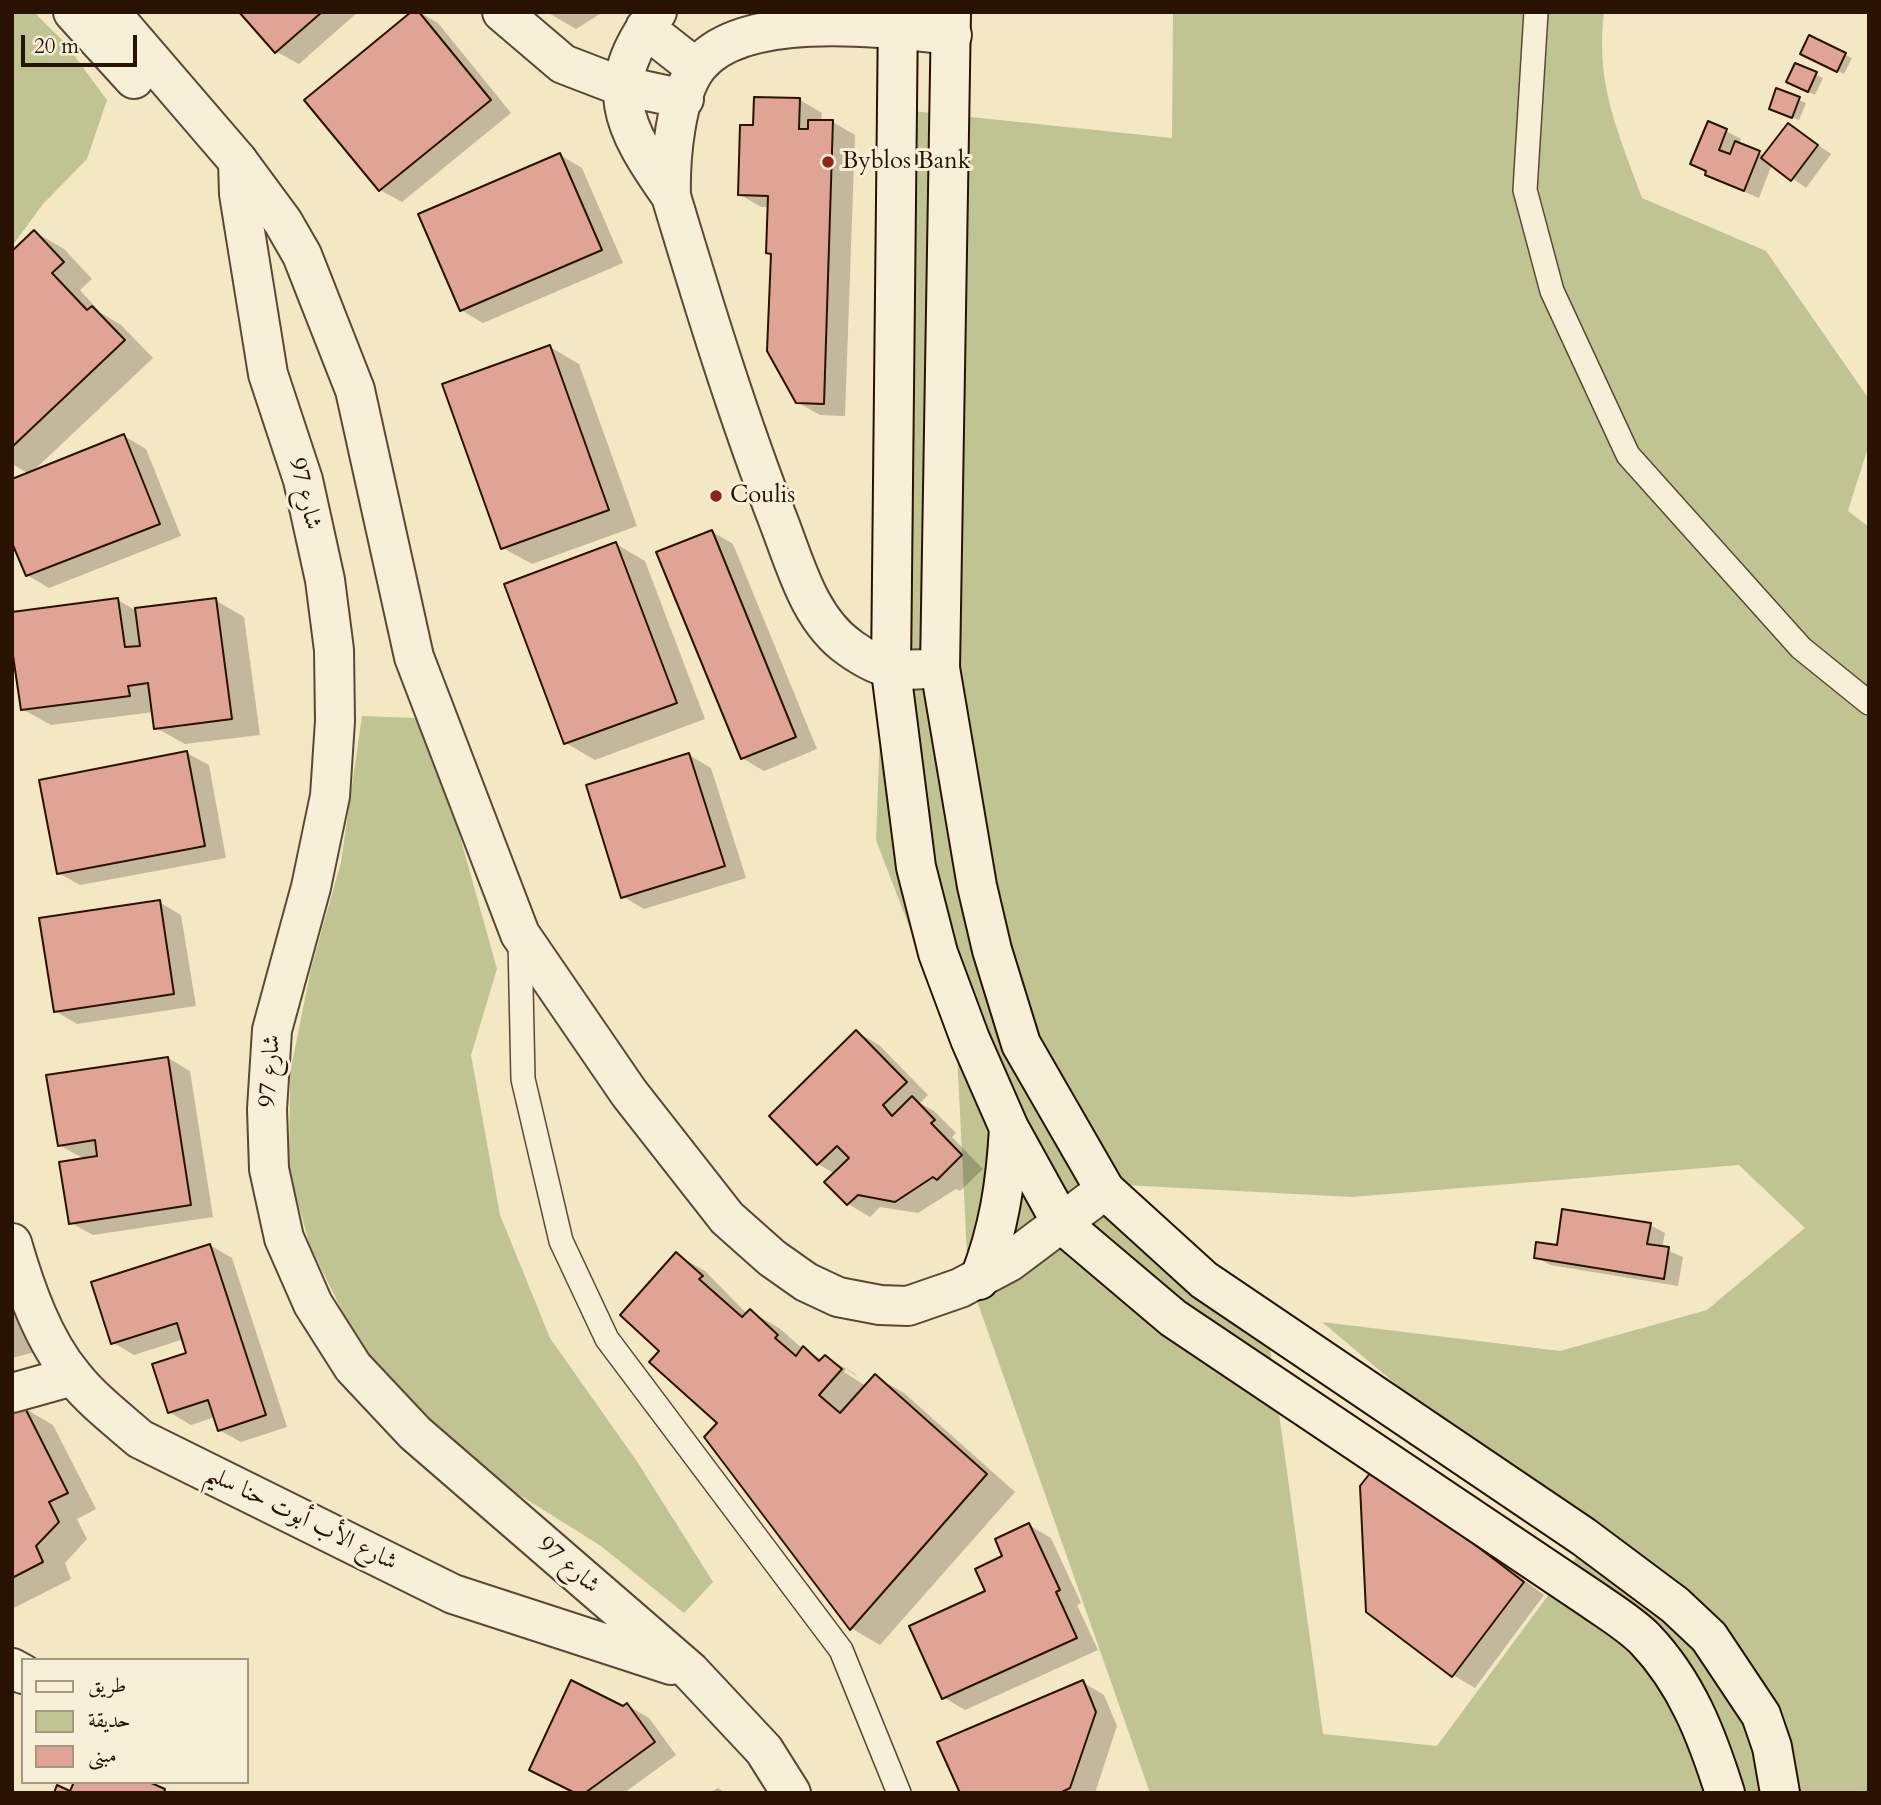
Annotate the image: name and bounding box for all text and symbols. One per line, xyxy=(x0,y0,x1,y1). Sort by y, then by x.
scale bar xyxy=(24,21,140,65)
text: 20 m xyxy=(34,32,79,61)
place label: Byblos Bank xyxy=(842,148,971,176)
marker: Byblos Bank xyxy=(820,154,836,170)
street label: شارع 97 xyxy=(281,455,327,533)
place label: Coulis xyxy=(730,482,795,510)
marker: Coulis xyxy=(708,488,724,504)
street label: شارع 97 xyxy=(254,1034,288,1108)
street label: شارع الأب أبوت حنا سليم xyxy=(200,1460,402,1578)
street label: شارع 97 xyxy=(531,1531,605,1601)
legend xyxy=(21,1658,248,1784)
text: طريق xyxy=(88,1671,126,1700)
text: حديقة xyxy=(88,1706,131,1735)
text: مبنى xyxy=(88,1741,117,1770)

